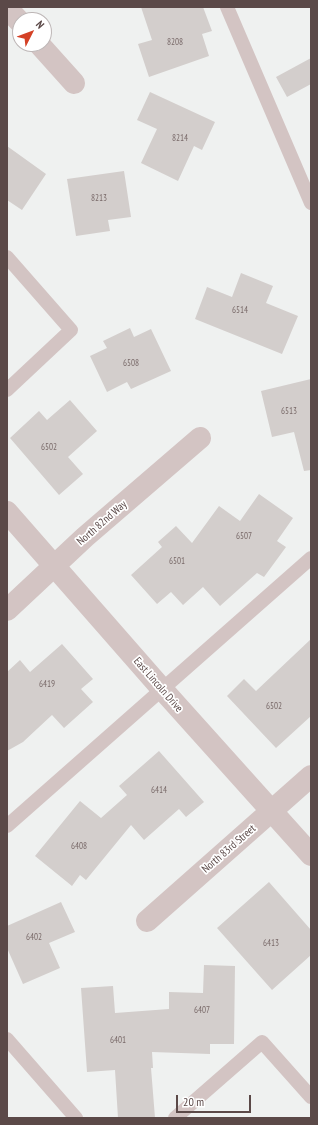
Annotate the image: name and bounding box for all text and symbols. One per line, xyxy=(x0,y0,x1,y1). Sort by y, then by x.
north arrow xyxy=(12,12,52,52)
text: N xyxy=(33,18,47,32)
house number: 8208 xyxy=(167,37,183,47)
house number: 8214 xyxy=(172,133,188,143)
house number: 8213 xyxy=(91,193,107,203)
house number: 6514 xyxy=(232,305,248,315)
house number: 6508 xyxy=(123,358,139,368)
house number: 6513 xyxy=(281,406,297,416)
house number: 6502 xyxy=(41,442,57,452)
street label: North 82nd Way xyxy=(74,498,130,548)
house number: 6507 xyxy=(236,531,252,541)
house number: 6501 xyxy=(169,556,185,566)
street label: East Lincoln Drive xyxy=(131,655,185,715)
house number: 6419 xyxy=(39,679,55,689)
house number: 6502 xyxy=(266,701,282,711)
house number: 6414 xyxy=(151,785,167,795)
street label: North 83rd Street xyxy=(199,822,259,876)
house number: 6408 xyxy=(71,841,87,851)
house number: 6402 xyxy=(26,932,42,942)
house number: 6413 xyxy=(263,938,279,948)
house number: 6407 xyxy=(194,1005,210,1015)
house number: 6401 xyxy=(110,1035,126,1045)
scale bar xyxy=(178,1087,253,1113)
text: 20 m xyxy=(183,1094,204,1109)

